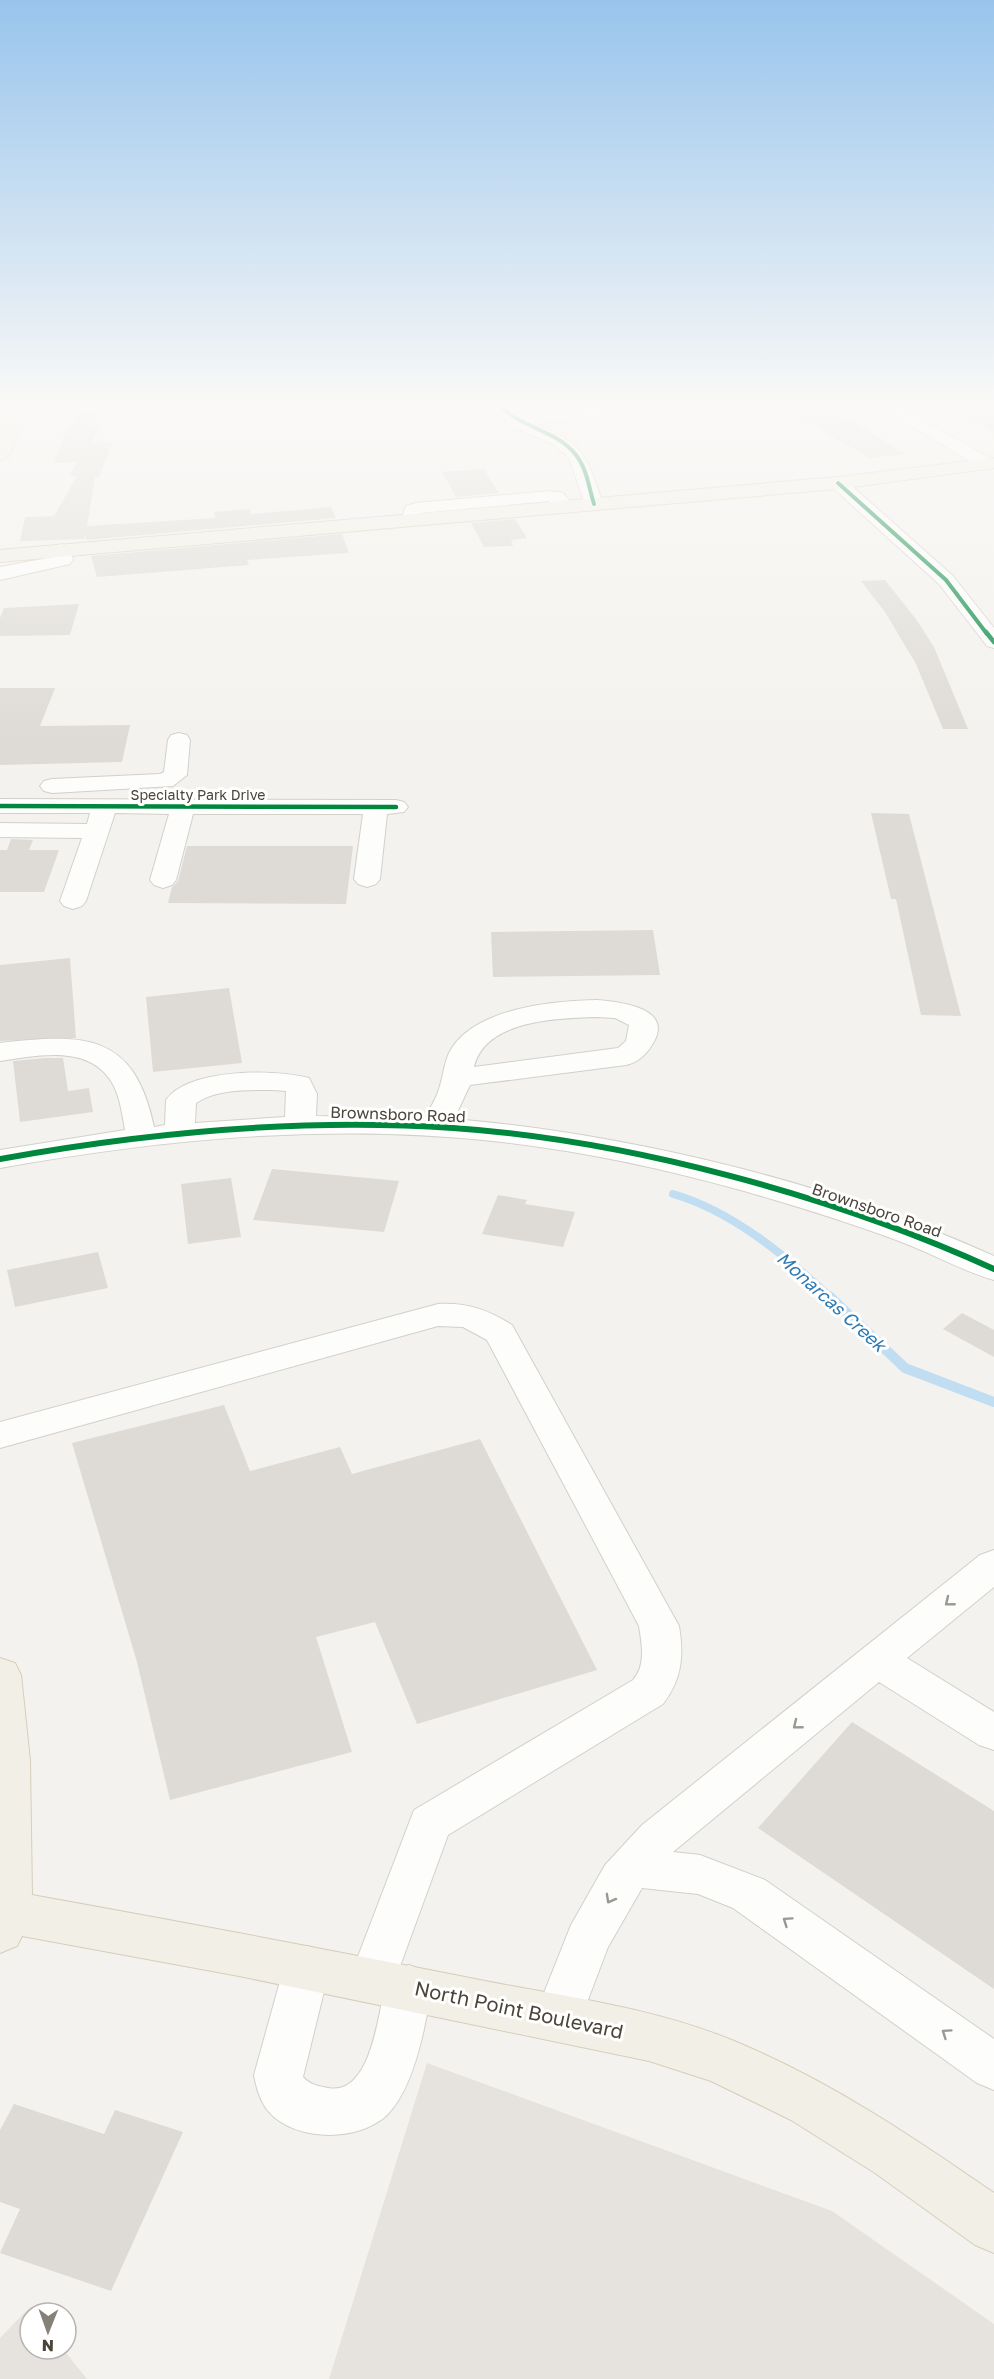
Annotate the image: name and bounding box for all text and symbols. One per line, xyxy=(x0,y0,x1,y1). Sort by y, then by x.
street label: Specialty Park Drive xyxy=(131,786,265,803)
street label: Brownsboro Road xyxy=(330,1102,466,1126)
street label: Brownsboro Road xyxy=(810,1178,944,1242)
water label: Monarcas Creek xyxy=(773,1247,892,1357)
one-way arrow xyxy=(944,1594,955,1605)
one-way arrow xyxy=(793,1717,804,1728)
one-way arrow xyxy=(606,1893,617,1904)
one-way arrow xyxy=(783,1917,794,1928)
street label: North Point Boulevard xyxy=(413,1975,626,2043)
one-way arrow xyxy=(942,2029,953,2040)
north arrow xyxy=(18,2301,78,2361)
text: N xyxy=(41,2336,54,2356)

